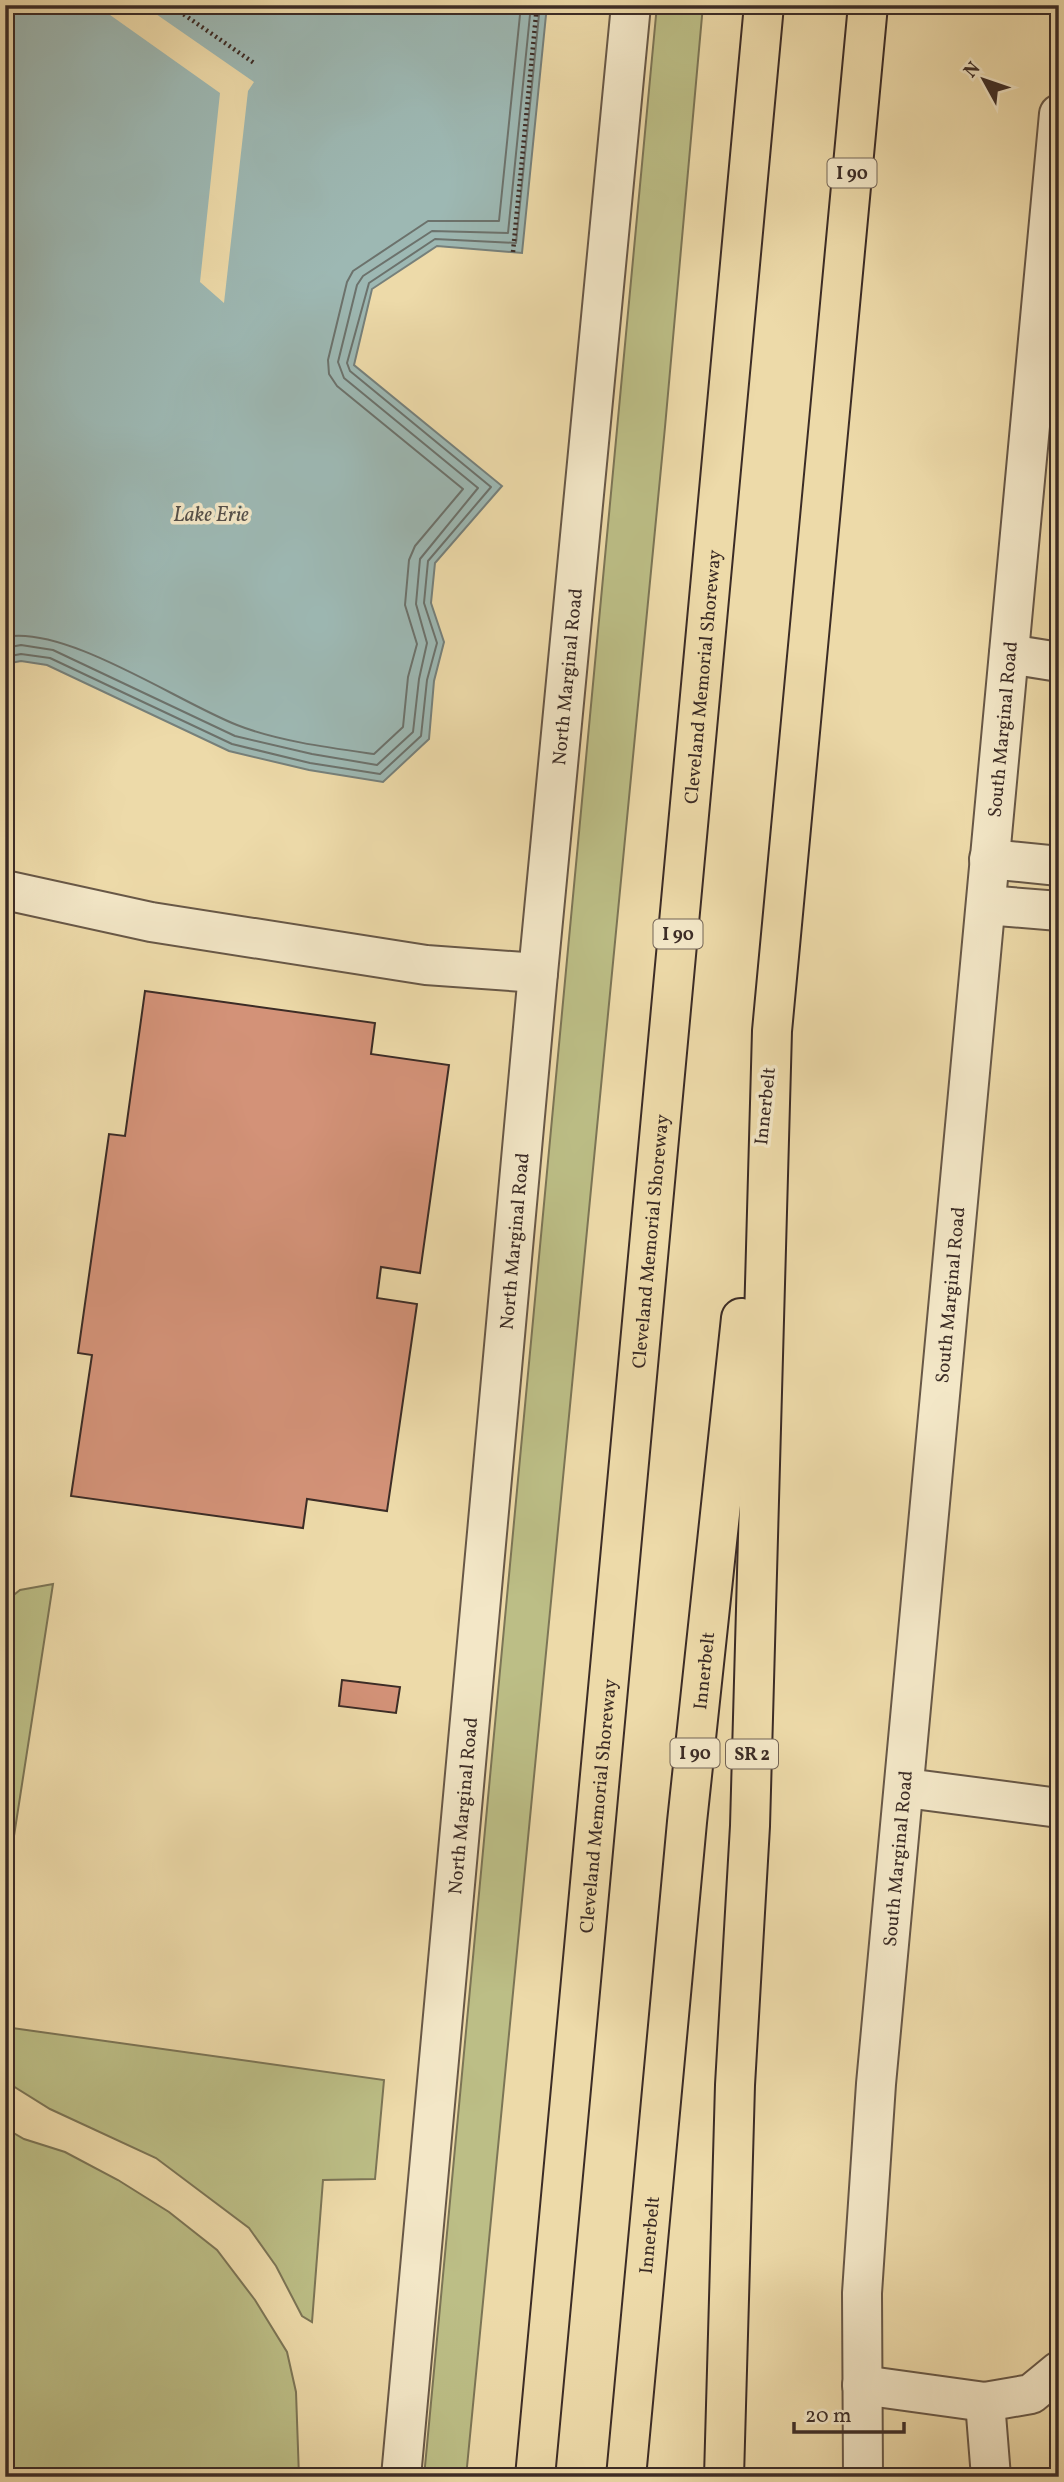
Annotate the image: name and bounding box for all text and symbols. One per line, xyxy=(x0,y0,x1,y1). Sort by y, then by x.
north arrow xyxy=(948,46,1018,116)
text: N xyxy=(958,57,987,84)
road number: I 90 xyxy=(828,158,876,188)
water label: Lake Erie xyxy=(173,501,249,530)
street label: Cleveland Memorial Shoreway xyxy=(679,549,728,805)
street label: North Marginal Road xyxy=(547,587,590,767)
street label: South Marginal Road xyxy=(983,640,1025,819)
road number: I 90 xyxy=(654,919,702,948)
street label: Innerbelt xyxy=(749,1066,783,1146)
street label: Cleveland Memorial Shoreway xyxy=(627,1113,676,1370)
street label: North Marginal Road xyxy=(495,1152,537,1331)
street label: South Marginal Road xyxy=(930,1206,972,1384)
street label: Innerbelt xyxy=(688,1630,722,1711)
street label: Cleveland Memorial Shoreway xyxy=(574,1678,624,1934)
street label: North Marginal Road xyxy=(443,1716,485,1896)
road number: I 90 xyxy=(670,1738,720,1768)
road number: SR 2 xyxy=(726,1740,778,1769)
street label: South Marginal Road xyxy=(878,1769,920,1948)
street label: Innerbelt xyxy=(634,2195,667,2275)
scale bar xyxy=(794,2391,905,2435)
text: 20 m xyxy=(805,2402,851,2431)

